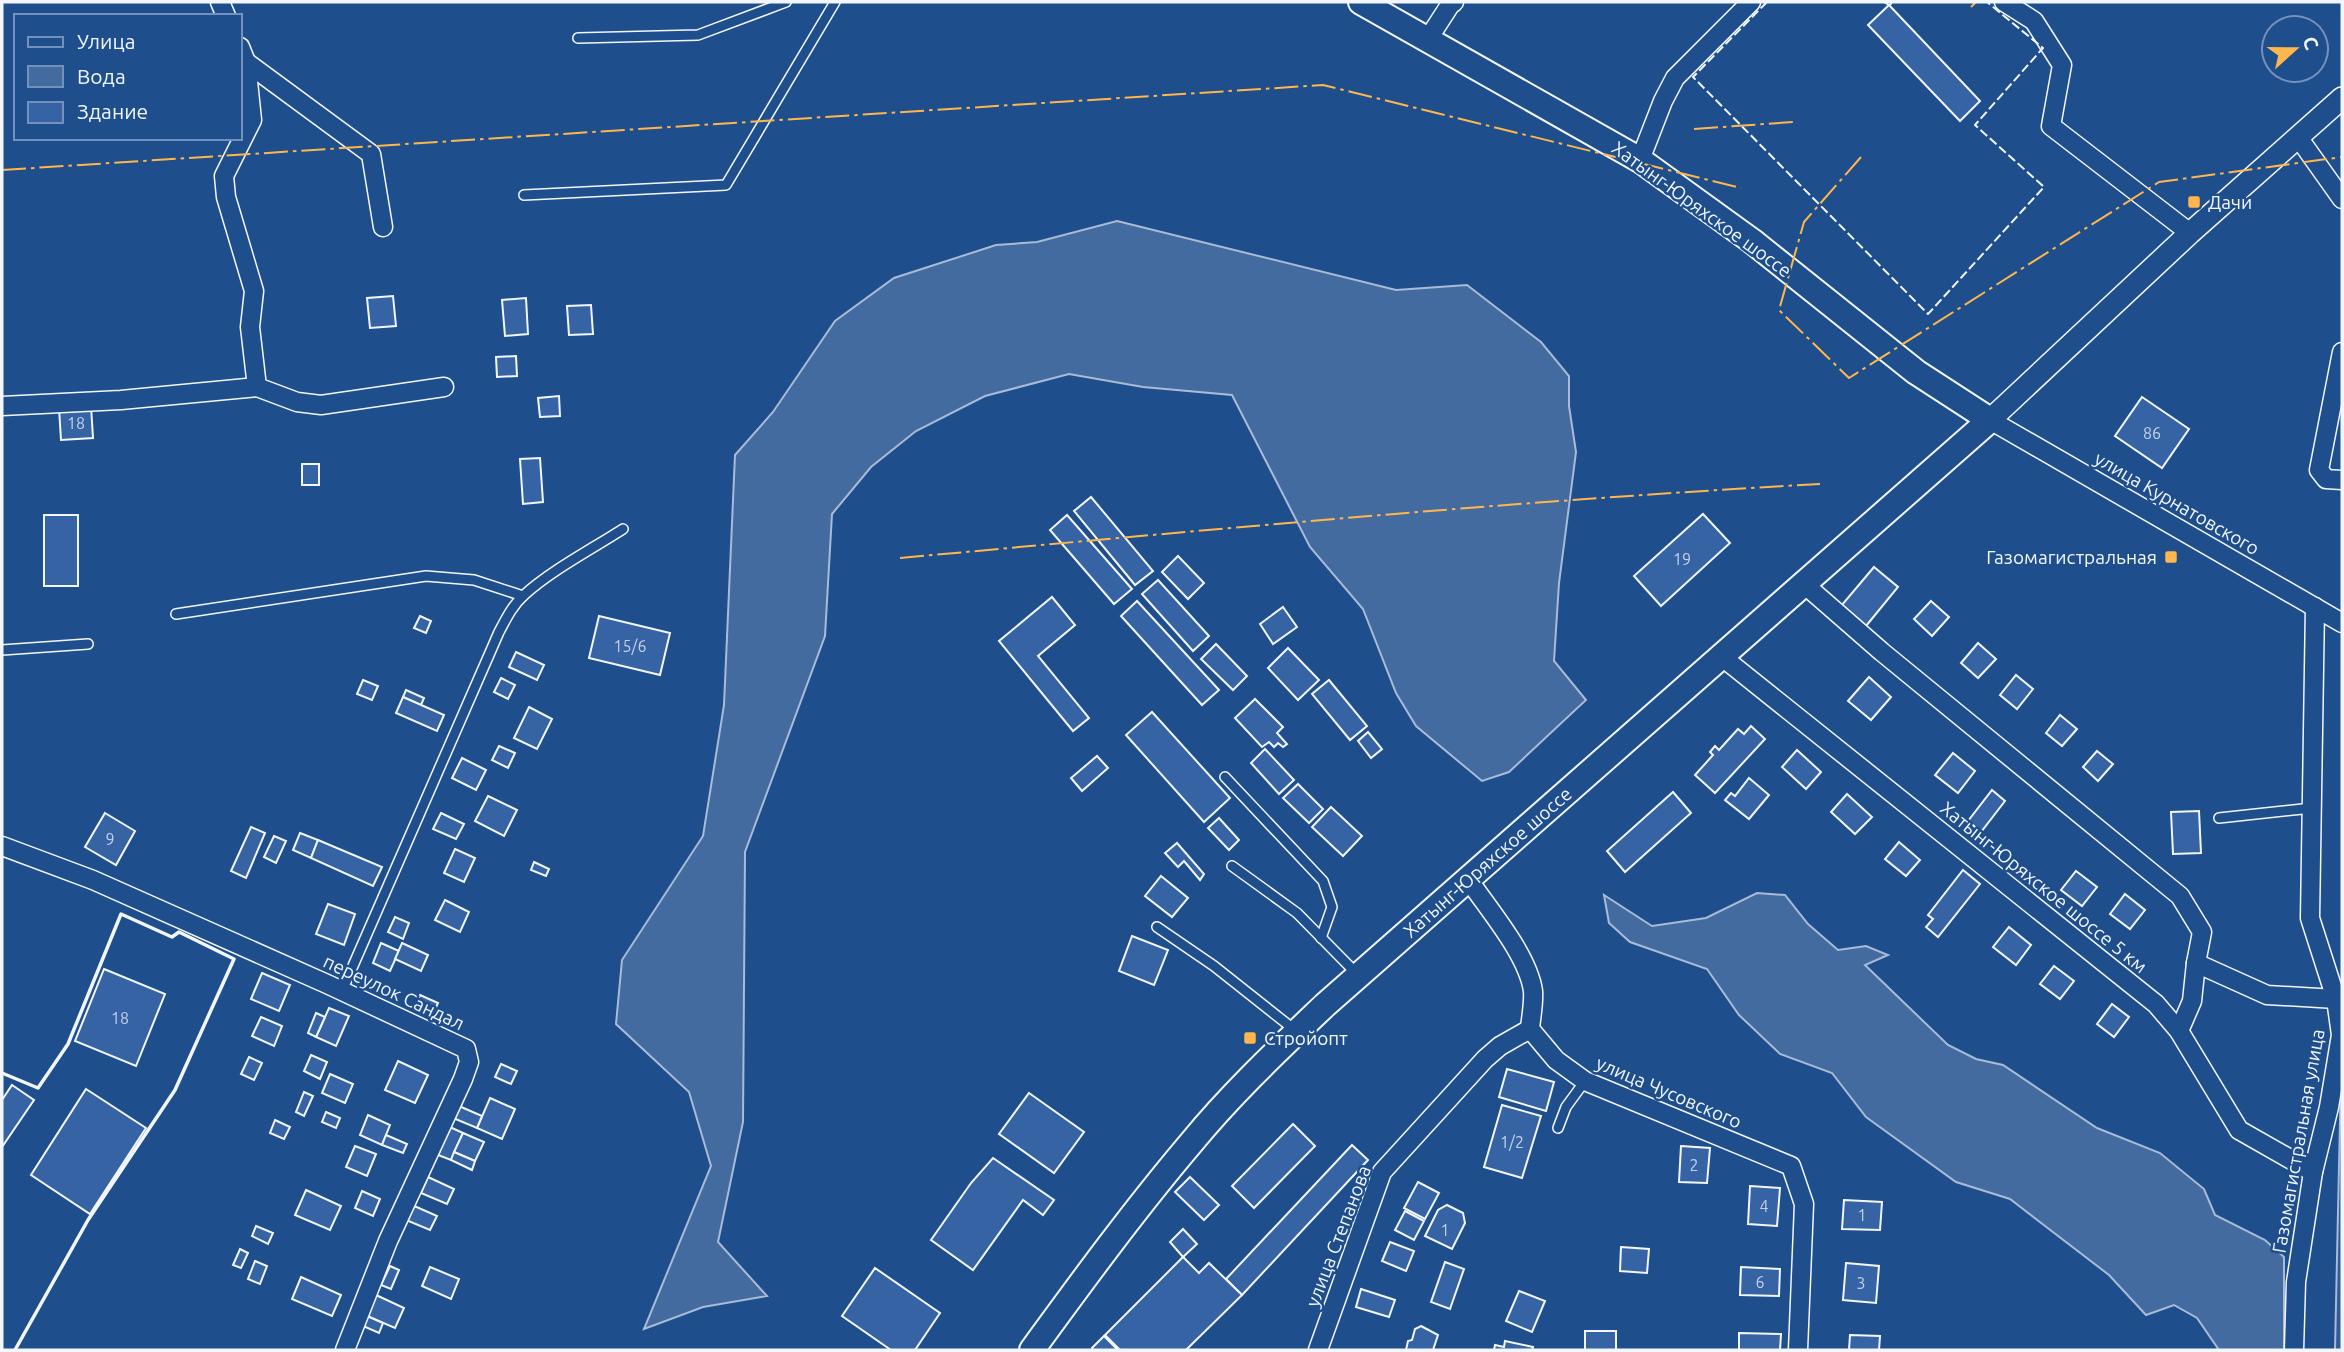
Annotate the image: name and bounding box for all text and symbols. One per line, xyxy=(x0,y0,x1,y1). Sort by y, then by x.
legend xyxy=(14,14,242,140)
north arrow xyxy=(2260,14,2330,84)
text: Улица xyxy=(77,29,135,53)
text: С xyxy=(2298,33,2323,53)
text: Вода xyxy=(77,64,126,88)
text: Здание xyxy=(77,99,148,123)
street label: Хатынг-Юряхское шоссе xyxy=(1608,136,1796,282)
place label: Дачи xyxy=(2208,191,2252,213)
marker: Дачи xyxy=(2186,194,2202,210)
house number: 18 xyxy=(67,414,85,432)
house number: 86 xyxy=(2143,424,2161,442)
street label: улица Курнатовского xyxy=(2091,447,2263,559)
place label: Газомагистральная xyxy=(1986,546,2157,568)
marker: Газомагистральная xyxy=(2163,549,2179,565)
house number: 19 xyxy=(1673,550,1691,568)
house number: 15/6 xyxy=(614,637,646,655)
street label: Хатынг-Юряхское шоссе xyxy=(1399,782,1576,942)
street label: Хатынг-Юряхское шоссе 5 км xyxy=(1936,797,2152,977)
house number: 9 xyxy=(105,830,115,848)
street label: переулок Сандал xyxy=(320,950,468,1034)
house number: 18 xyxy=(111,1009,129,1027)
place label: Стройопт xyxy=(1264,1027,1348,1049)
street label: Газомагистральная улица xyxy=(2267,1027,2329,1255)
marker: Стройопт xyxy=(1242,1030,1258,1046)
street label: улица Чусовского xyxy=(1593,1051,1745,1133)
house number: 1/2 xyxy=(1500,1133,1524,1151)
house number: 2 xyxy=(1689,1156,1699,1174)
street label: улица Степанова xyxy=(1301,1162,1375,1310)
house number: 4 xyxy=(1759,1197,1769,1215)
house number: 1 xyxy=(1857,1206,1867,1224)
house number: 1 xyxy=(1440,1221,1450,1239)
house number: 6 xyxy=(1755,1273,1765,1291)
house number: 3 xyxy=(1856,1274,1866,1292)

